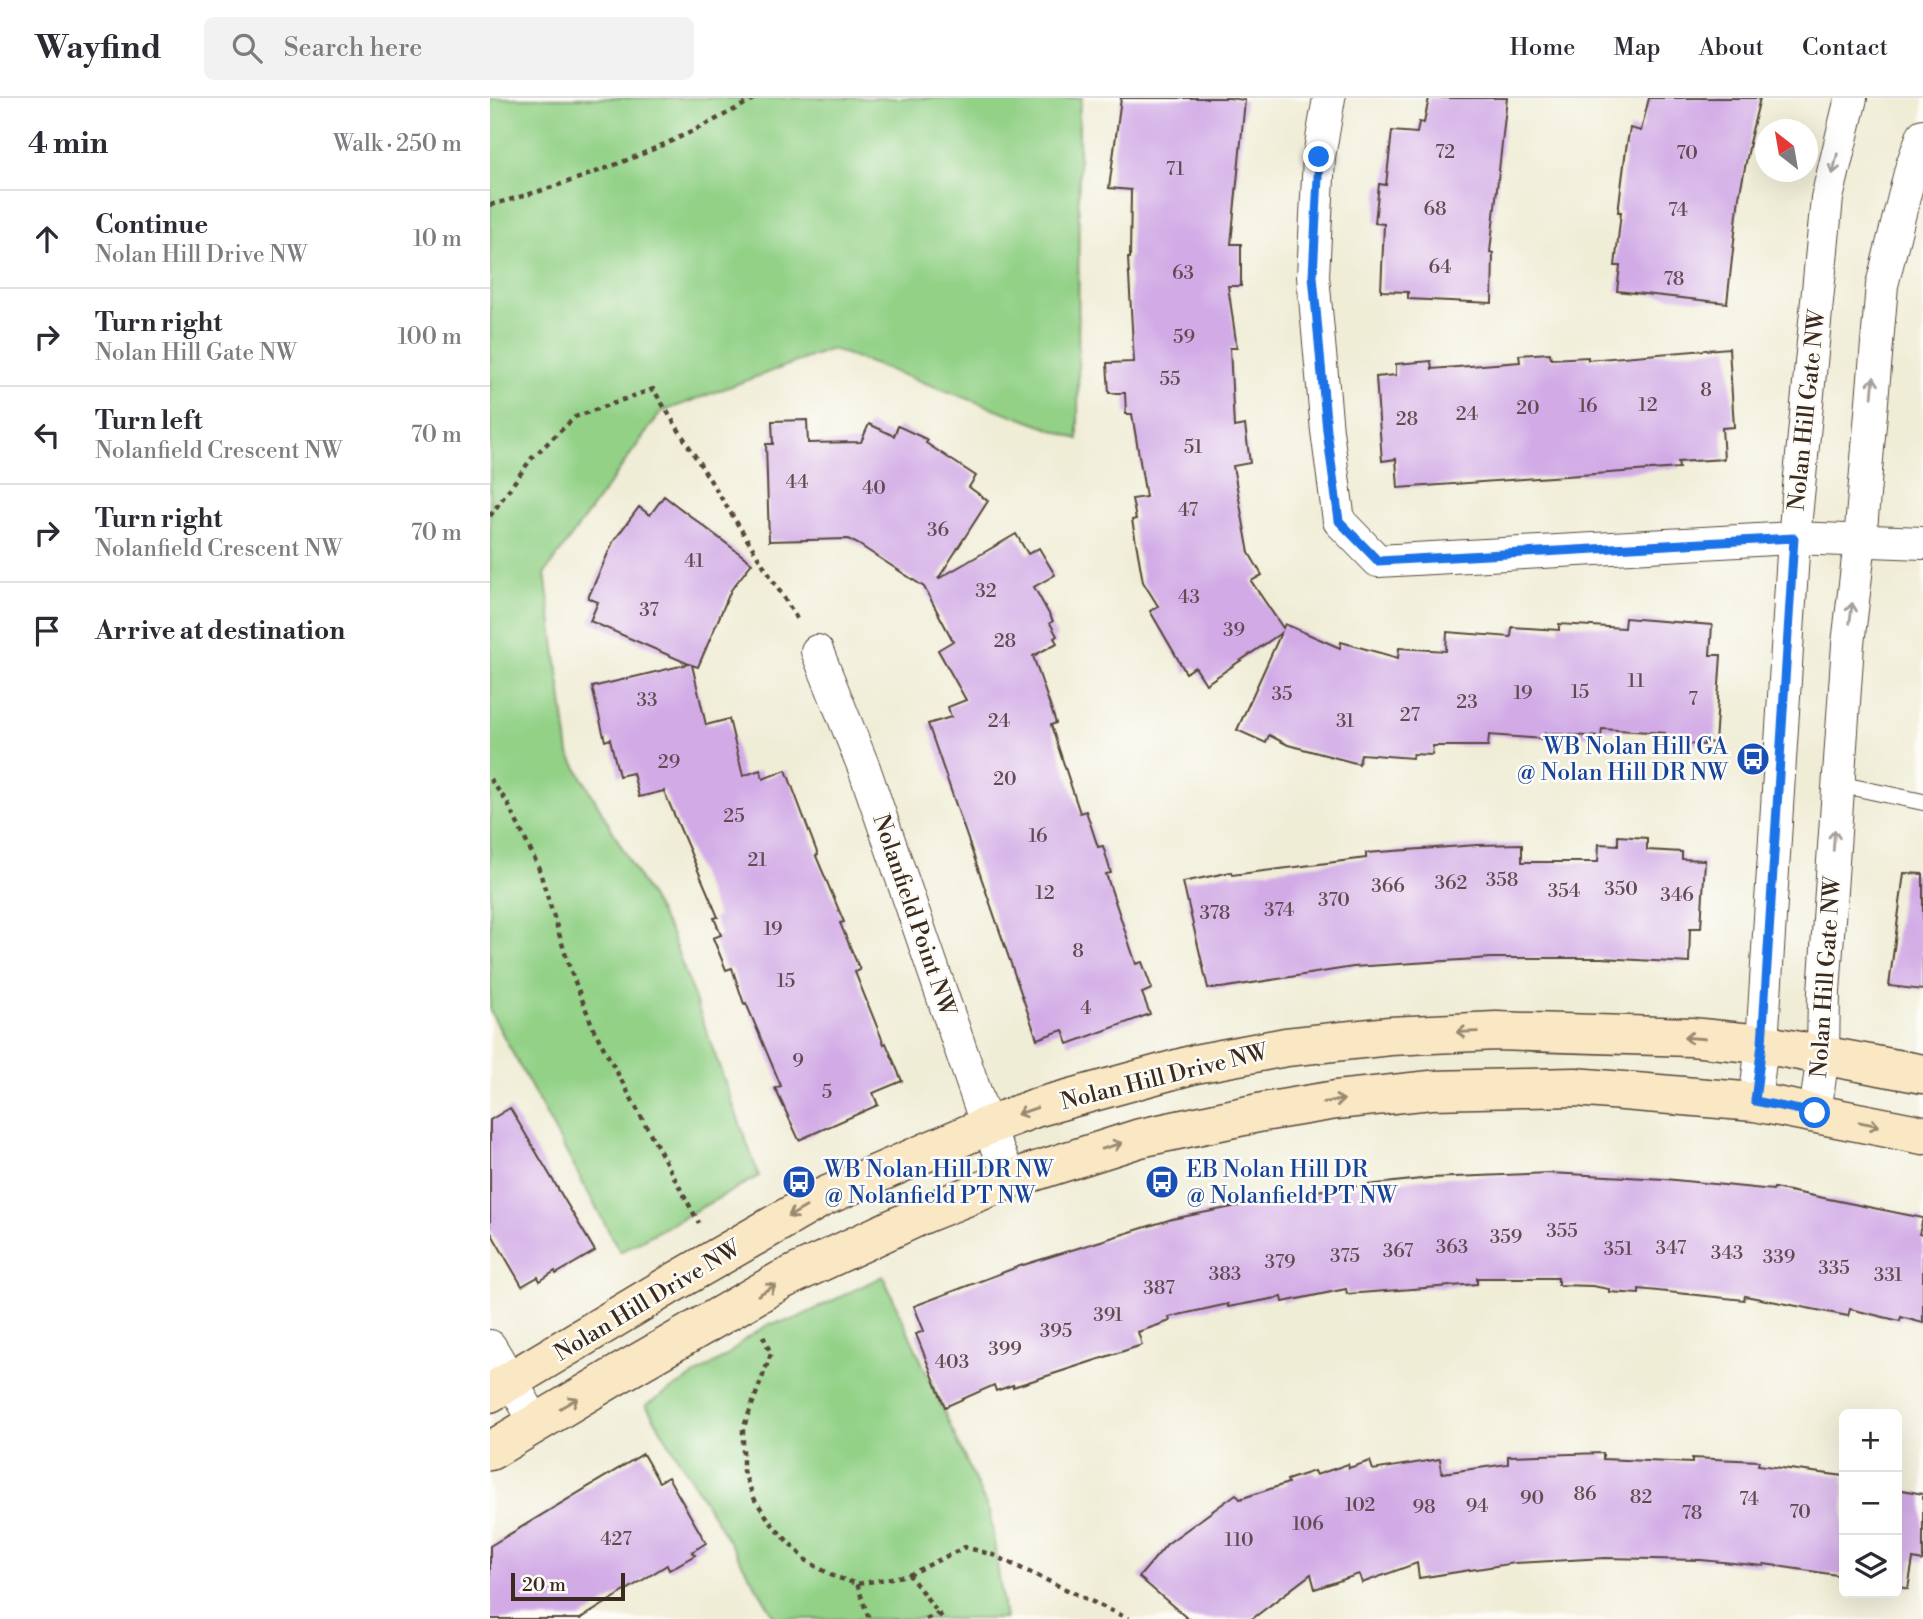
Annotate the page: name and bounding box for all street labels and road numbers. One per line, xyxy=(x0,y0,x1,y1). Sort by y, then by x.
street label: Nolan Hill Gate NW xyxy=(1783,307,1832,512)
street label: Nolanfield Point NW xyxy=(866,811,962,1021)
street label: Nolan Hill Gate NW xyxy=(1805,874,1847,1079)
street label: Nolan Hill Drive NW xyxy=(1058,1037,1272,1116)
street label: Nolan Hill Drive NW xyxy=(549,1234,747,1368)

